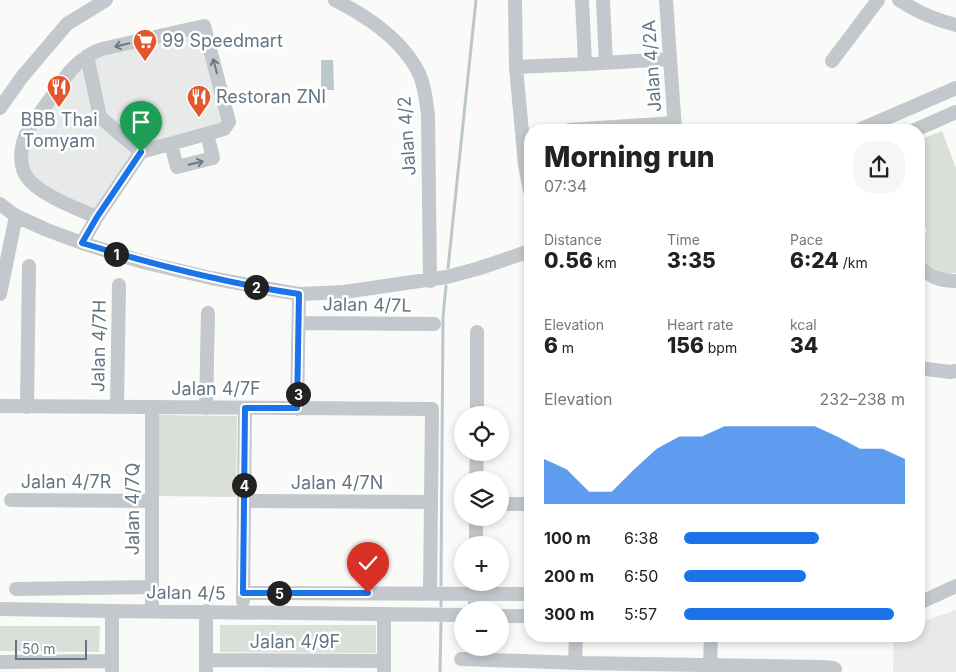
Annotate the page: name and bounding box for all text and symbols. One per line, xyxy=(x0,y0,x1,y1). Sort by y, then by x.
street label: Jalan 4/2A xyxy=(638,19,665,113)
supermarket icon: 99 Speedmart xyxy=(132,28,158,62)
place label: 99 Speedmart xyxy=(162,30,283,51)
one-way arrow xyxy=(115,41,131,50)
one-way arrow xyxy=(209,59,219,75)
restaurant icon: BBB Thai Tomyam xyxy=(46,74,72,108)
restaurant icon: Restoran ZNI xyxy=(186,84,212,118)
place label: Restoran ZNI xyxy=(216,86,326,107)
street label: Jalan 4/2 xyxy=(393,96,420,176)
pin xyxy=(120,101,162,152)
icon: arrive xyxy=(127,108,155,136)
place label: BBB Thai Tomyam xyxy=(20,109,98,151)
text: Morning run xyxy=(544,140,714,174)
button: share xyxy=(853,141,905,193)
one-way arrow xyxy=(187,158,203,167)
text: 07:34 xyxy=(544,176,587,196)
text: Distance xyxy=(544,231,602,248)
text: Time xyxy=(667,231,700,248)
text: Pace xyxy=(790,231,823,248)
pin: 1 xyxy=(104,242,128,266)
text: 1 xyxy=(113,246,120,263)
text: 0.56 xyxy=(544,248,593,273)
text: 3:35 xyxy=(667,248,716,273)
text: 6:24 xyxy=(790,248,839,273)
text: km xyxy=(593,254,617,271)
text: /km xyxy=(839,254,868,271)
pin: 2 xyxy=(244,274,268,300)
text: 2 xyxy=(252,279,261,296)
street label: Jalan 4/7L xyxy=(322,293,412,316)
street label: Jalan 4/7H xyxy=(87,300,110,392)
text: Elevation xyxy=(544,316,604,333)
text: Heart rate xyxy=(667,316,733,333)
text: kcal xyxy=(790,316,817,333)
text: 6 xyxy=(544,333,558,358)
text: 156 xyxy=(667,333,704,358)
text: 34 xyxy=(790,333,818,358)
text: m xyxy=(558,339,574,356)
text: bpm xyxy=(704,339,737,356)
street label: Jalan 4/7F xyxy=(171,378,261,399)
pin: 3 xyxy=(286,382,310,406)
text: 3 xyxy=(294,386,303,403)
text: Elevation xyxy=(544,389,613,409)
text: 232–238 m xyxy=(820,389,905,409)
map controls xyxy=(454,406,509,656)
button: locate xyxy=(454,406,509,461)
street label: Jalan 4/7Q xyxy=(122,463,143,555)
street label: Jalan 4/7R xyxy=(21,471,112,492)
button: layers xyxy=(454,471,509,526)
pin: 4 xyxy=(232,472,256,498)
street label: Jalan 4/7N xyxy=(291,472,383,493)
text: 4 xyxy=(240,477,249,494)
text: 100 m xyxy=(544,528,591,548)
text: 6:38 xyxy=(624,528,658,548)
button: + xyxy=(454,536,509,591)
pin xyxy=(347,542,389,593)
icon: check xyxy=(354,549,382,577)
text: 200 m xyxy=(544,566,594,586)
text: 6:50 xyxy=(624,566,658,586)
pin: 5 xyxy=(266,580,292,606)
street label: Jalan 4/5 xyxy=(146,581,226,604)
text: 5 xyxy=(275,585,284,602)
button: − xyxy=(454,601,509,656)
text: 300 m xyxy=(544,604,594,624)
text: 5:57 xyxy=(624,604,657,624)
street label: Jalan 4/9F xyxy=(250,631,340,652)
scale bar xyxy=(15,637,88,660)
text: 50 m xyxy=(22,640,56,657)

